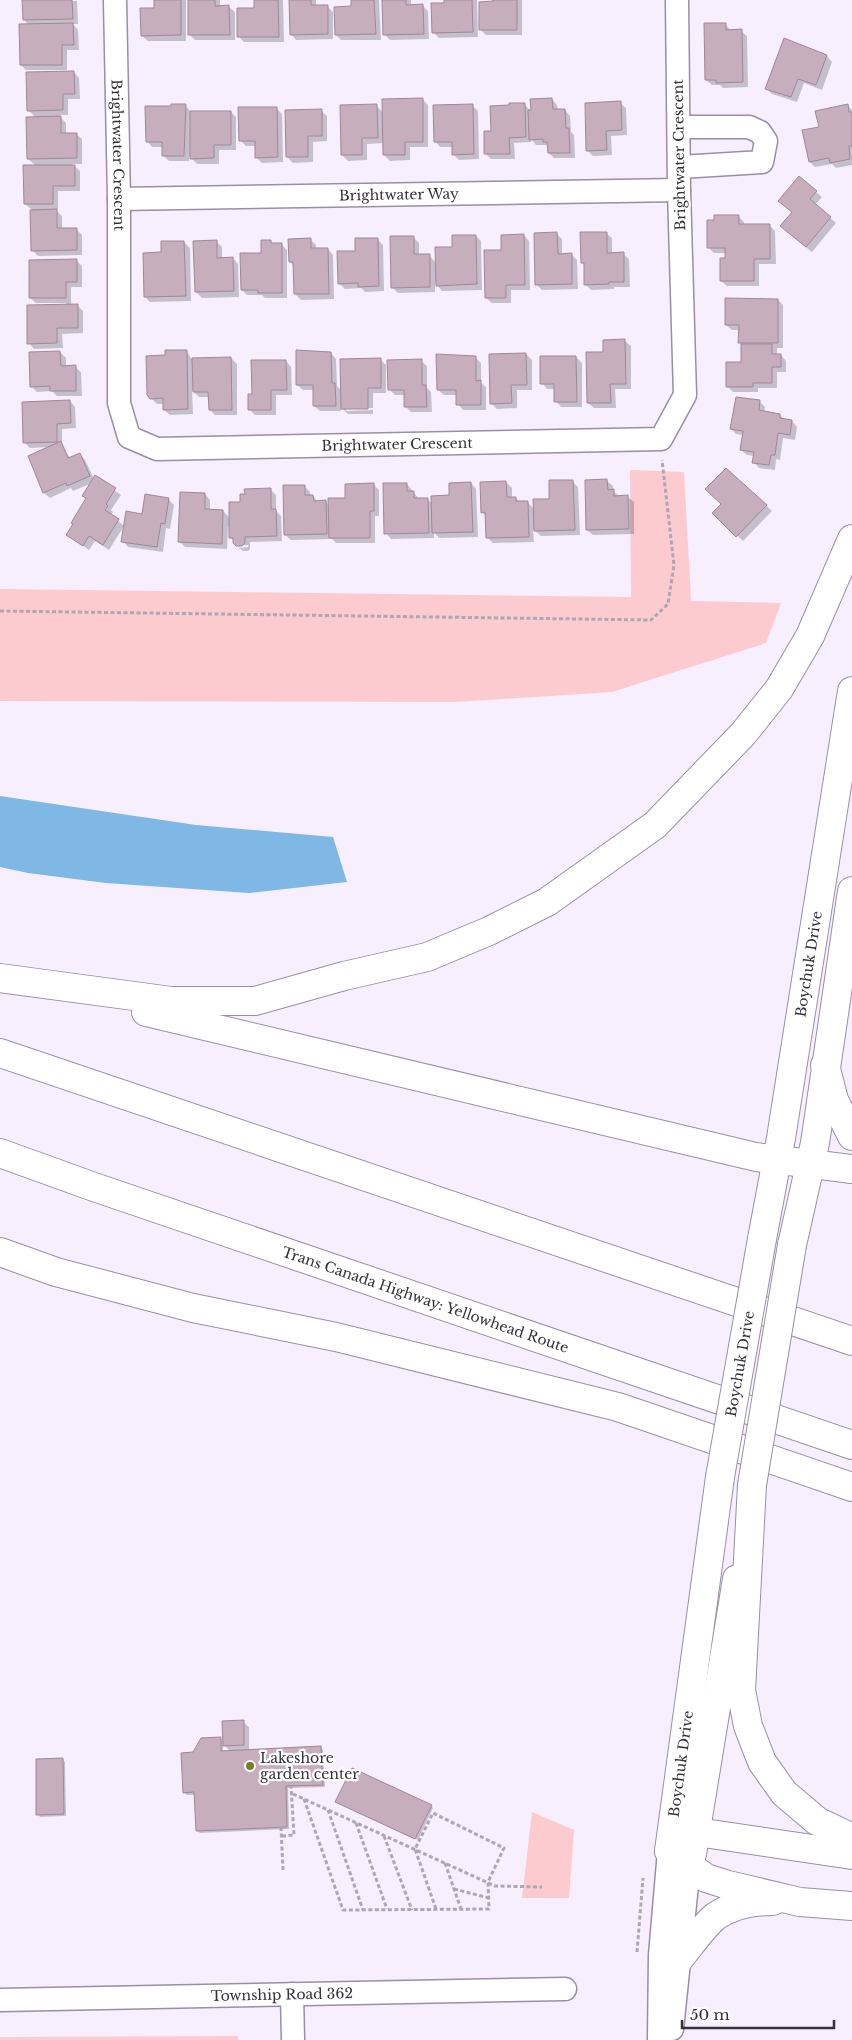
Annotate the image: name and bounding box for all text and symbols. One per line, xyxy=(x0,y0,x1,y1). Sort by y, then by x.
street label: Brightwater Crescent xyxy=(108,79,128,231)
street label: Brightwater Crescent xyxy=(669,79,689,231)
street label: Brightwater Way xyxy=(339,185,459,204)
street label: Brightwater Crescent xyxy=(321,434,474,455)
street label: Boychuk Drive xyxy=(791,910,826,1018)
street label: Trans Canada Highway: Yellowhead Route xyxy=(280,1243,571,1357)
street label: Boychuk Drive xyxy=(722,1309,758,1418)
street label: Boychuk Drive xyxy=(665,1709,697,1818)
place label: Lakeshore garden center xyxy=(260,1749,359,1783)
marker: Lakeshore garden center xyxy=(244,1760,256,1772)
street label: Township Road 362 xyxy=(211,1984,353,2005)
scale bar xyxy=(682,1998,834,2030)
text: 50 m xyxy=(690,2005,730,2024)

